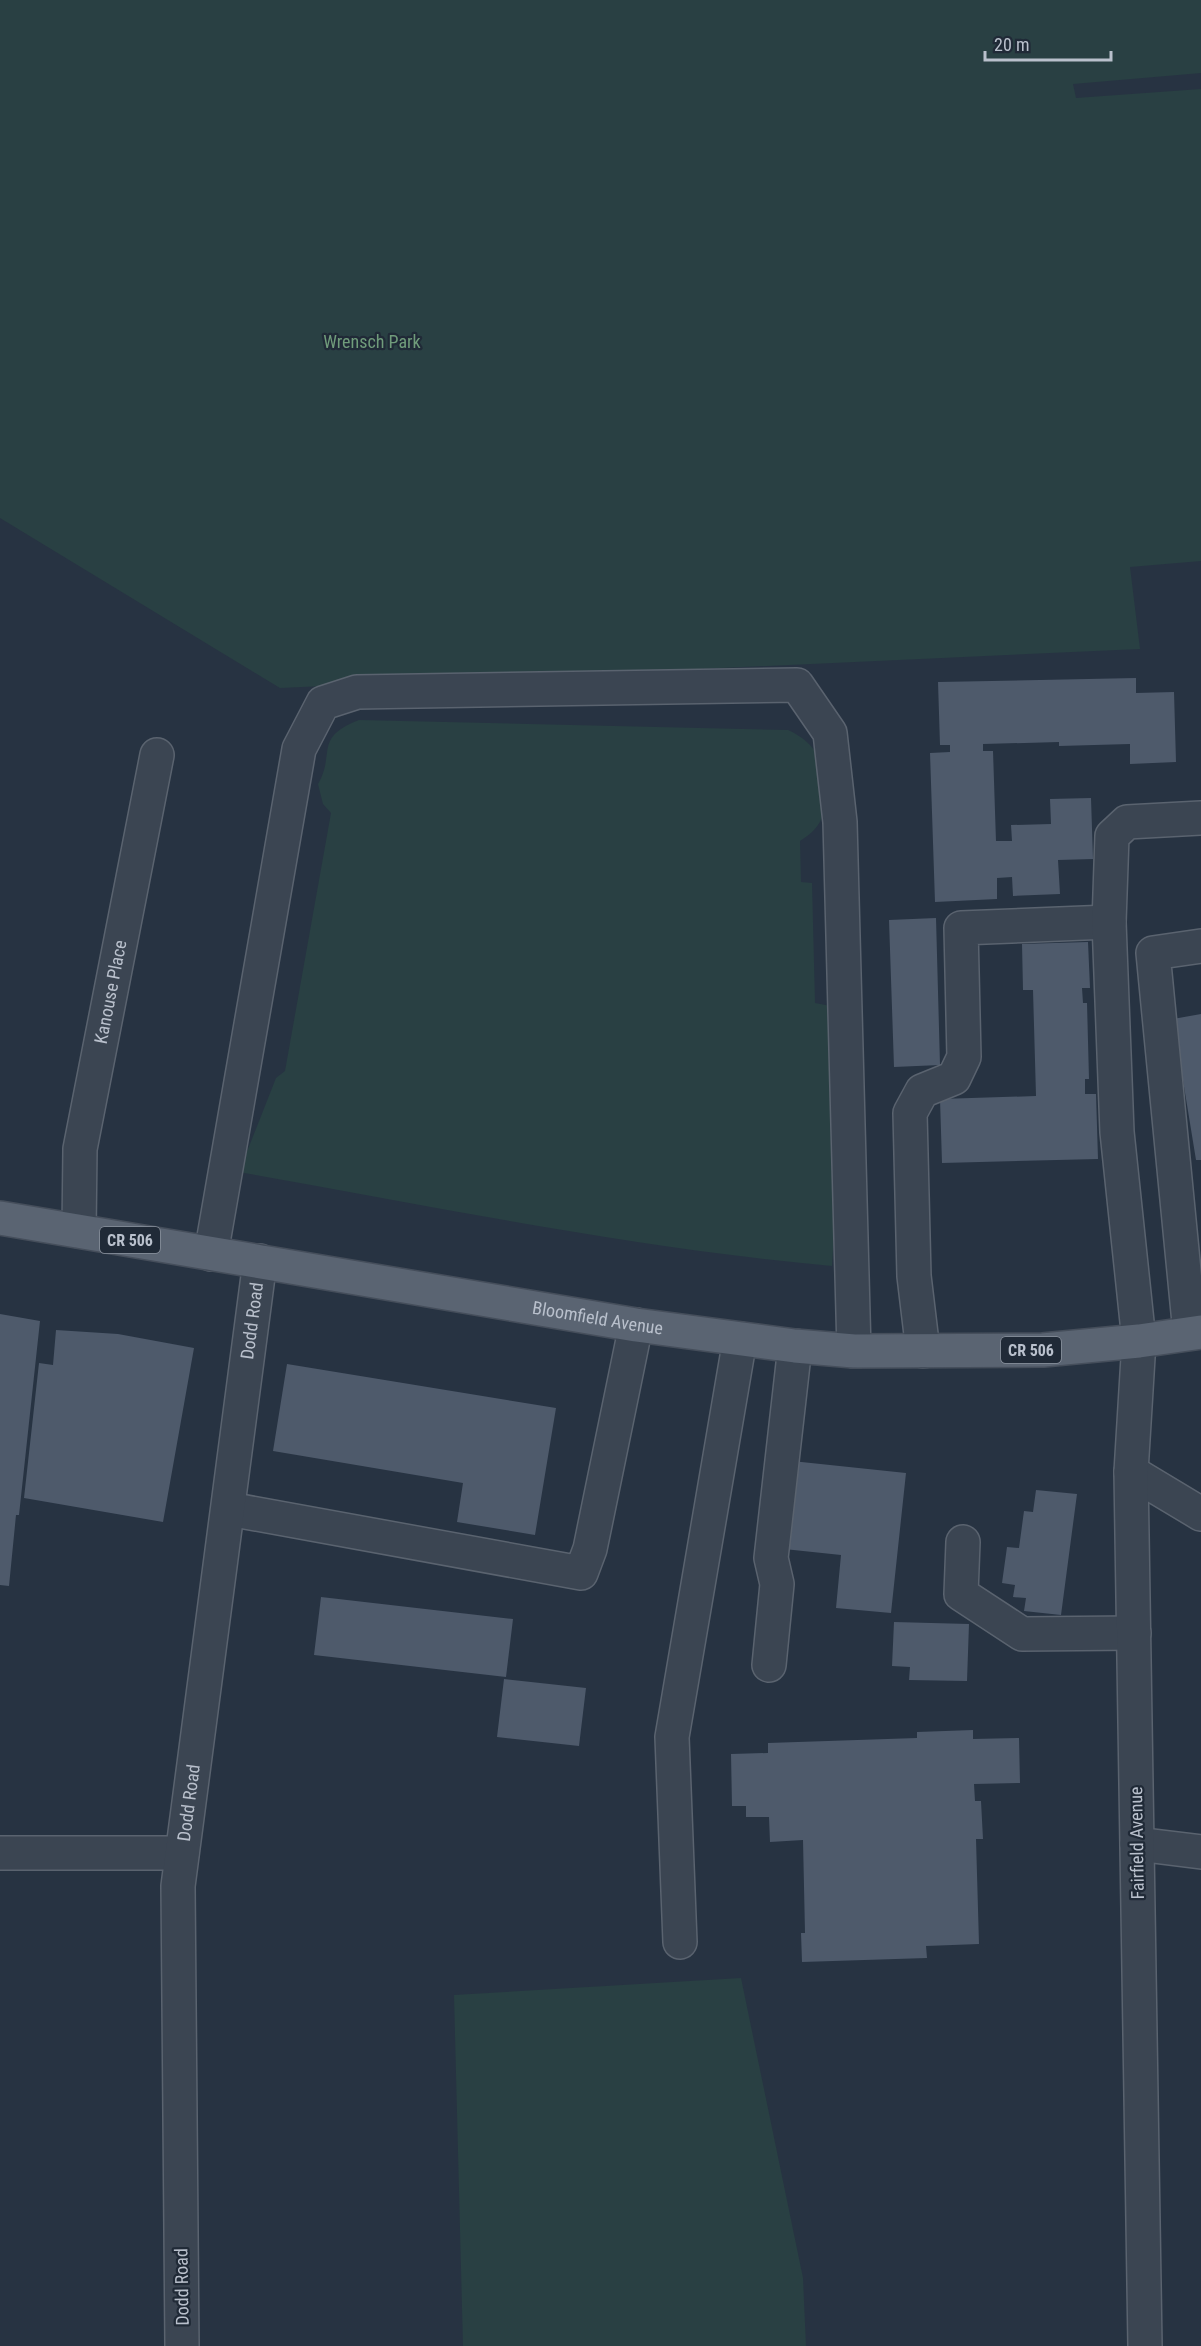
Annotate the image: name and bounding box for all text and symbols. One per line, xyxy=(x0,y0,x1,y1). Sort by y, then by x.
scale bar xyxy=(985,24,1111,62)
text: 20 m xyxy=(994,34,1029,55)
park label: Wrensch Park xyxy=(323,331,421,352)
street label: Kanouse Place xyxy=(90,938,131,1046)
road number: CR 506 xyxy=(100,1227,160,1253)
street label: Dodd Road xyxy=(236,1281,267,1361)
street label: Bloomfield Avenue xyxy=(531,1297,664,1338)
road number: CR 506 xyxy=(1001,1337,1061,1363)
street label: Dodd Road xyxy=(173,1763,204,1842)
street label: Fairfield Avenue xyxy=(1125,1786,1148,1900)
street label: Dodd Road xyxy=(170,2248,193,2326)

